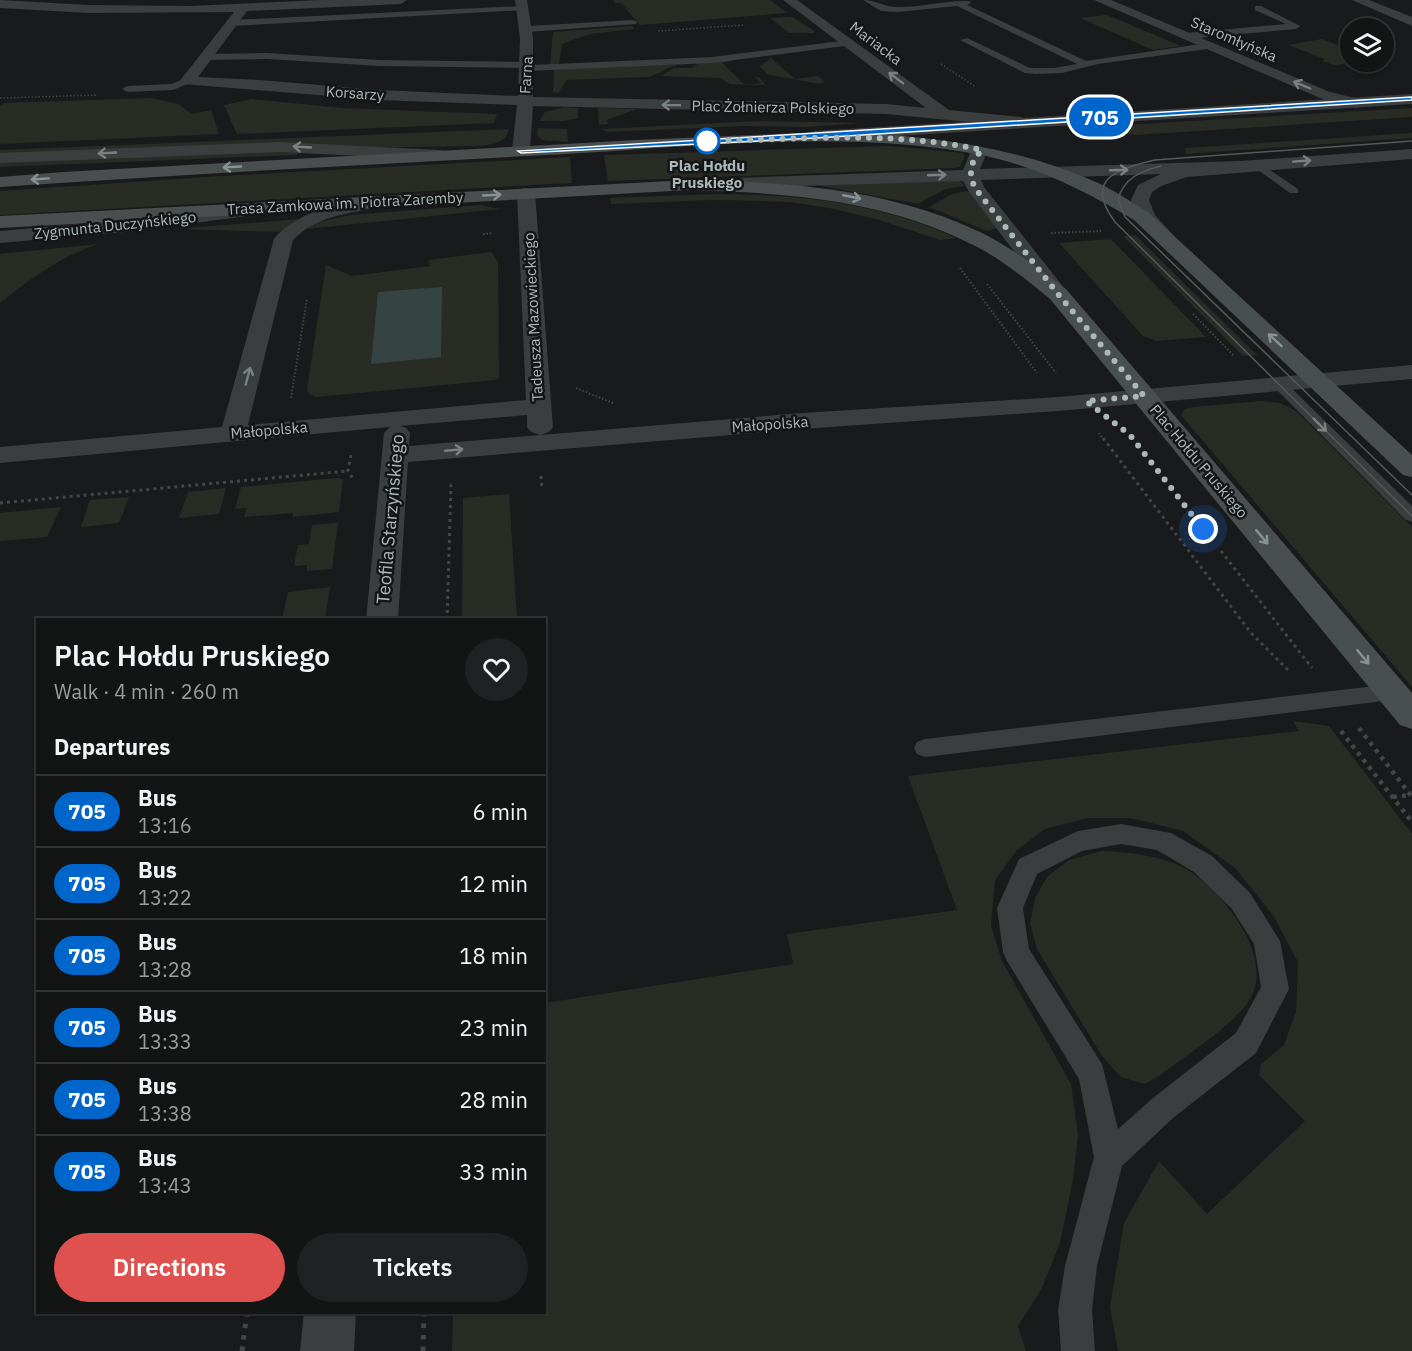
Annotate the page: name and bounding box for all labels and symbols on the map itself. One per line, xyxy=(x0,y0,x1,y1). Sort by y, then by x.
street label: Staromłyńska xyxy=(1188,12,1280,66)
street label: Mariacka xyxy=(846,17,906,69)
street label: Farna xyxy=(515,55,537,95)
one-way arrow xyxy=(889,72,905,85)
one-way arrow xyxy=(1294,79,1312,90)
street label: Korsarzy xyxy=(325,81,385,105)
street label: Plac Żołnierza Polskiego xyxy=(692,96,854,118)
line badge: 705 xyxy=(1066,98,1134,136)
one-way arrow xyxy=(662,99,682,110)
marker: Plac Hołdu Pruskiego xyxy=(694,128,720,154)
one-way arrow xyxy=(293,142,313,153)
one-way arrow xyxy=(98,147,118,158)
place label: Plac Hołdu Pruskiego xyxy=(669,156,745,192)
one-way arrow xyxy=(1291,156,1311,167)
one-way arrow xyxy=(223,162,242,173)
one-way arrow xyxy=(1108,164,1128,176)
one-way arrow xyxy=(926,169,946,181)
one-way arrow xyxy=(31,174,51,185)
street label: Trasa Zamkowa im. Piotra Zaremby xyxy=(226,187,464,219)
one-way arrow xyxy=(482,189,502,200)
one-way arrow xyxy=(842,192,862,203)
street label: Zygmunta Duczyńskiego xyxy=(33,207,197,243)
street label: Tadeusza Mazowieckiego xyxy=(519,232,547,402)
one-way arrow xyxy=(1267,333,1282,347)
one-way arrow xyxy=(243,367,254,386)
street label: Plac Hołdu Pruskiego xyxy=(1146,400,1252,522)
street label: Małopolska xyxy=(731,412,809,436)
street label: Małopolska xyxy=(230,417,308,443)
one-way arrow xyxy=(1313,418,1328,432)
street label: Teofila Starzyńskiego xyxy=(371,433,409,605)
one-way arrow xyxy=(443,444,463,455)
your location xyxy=(1188,514,1218,544)
one-way arrow xyxy=(1256,529,1269,545)
one-way arrow xyxy=(1356,649,1370,664)

